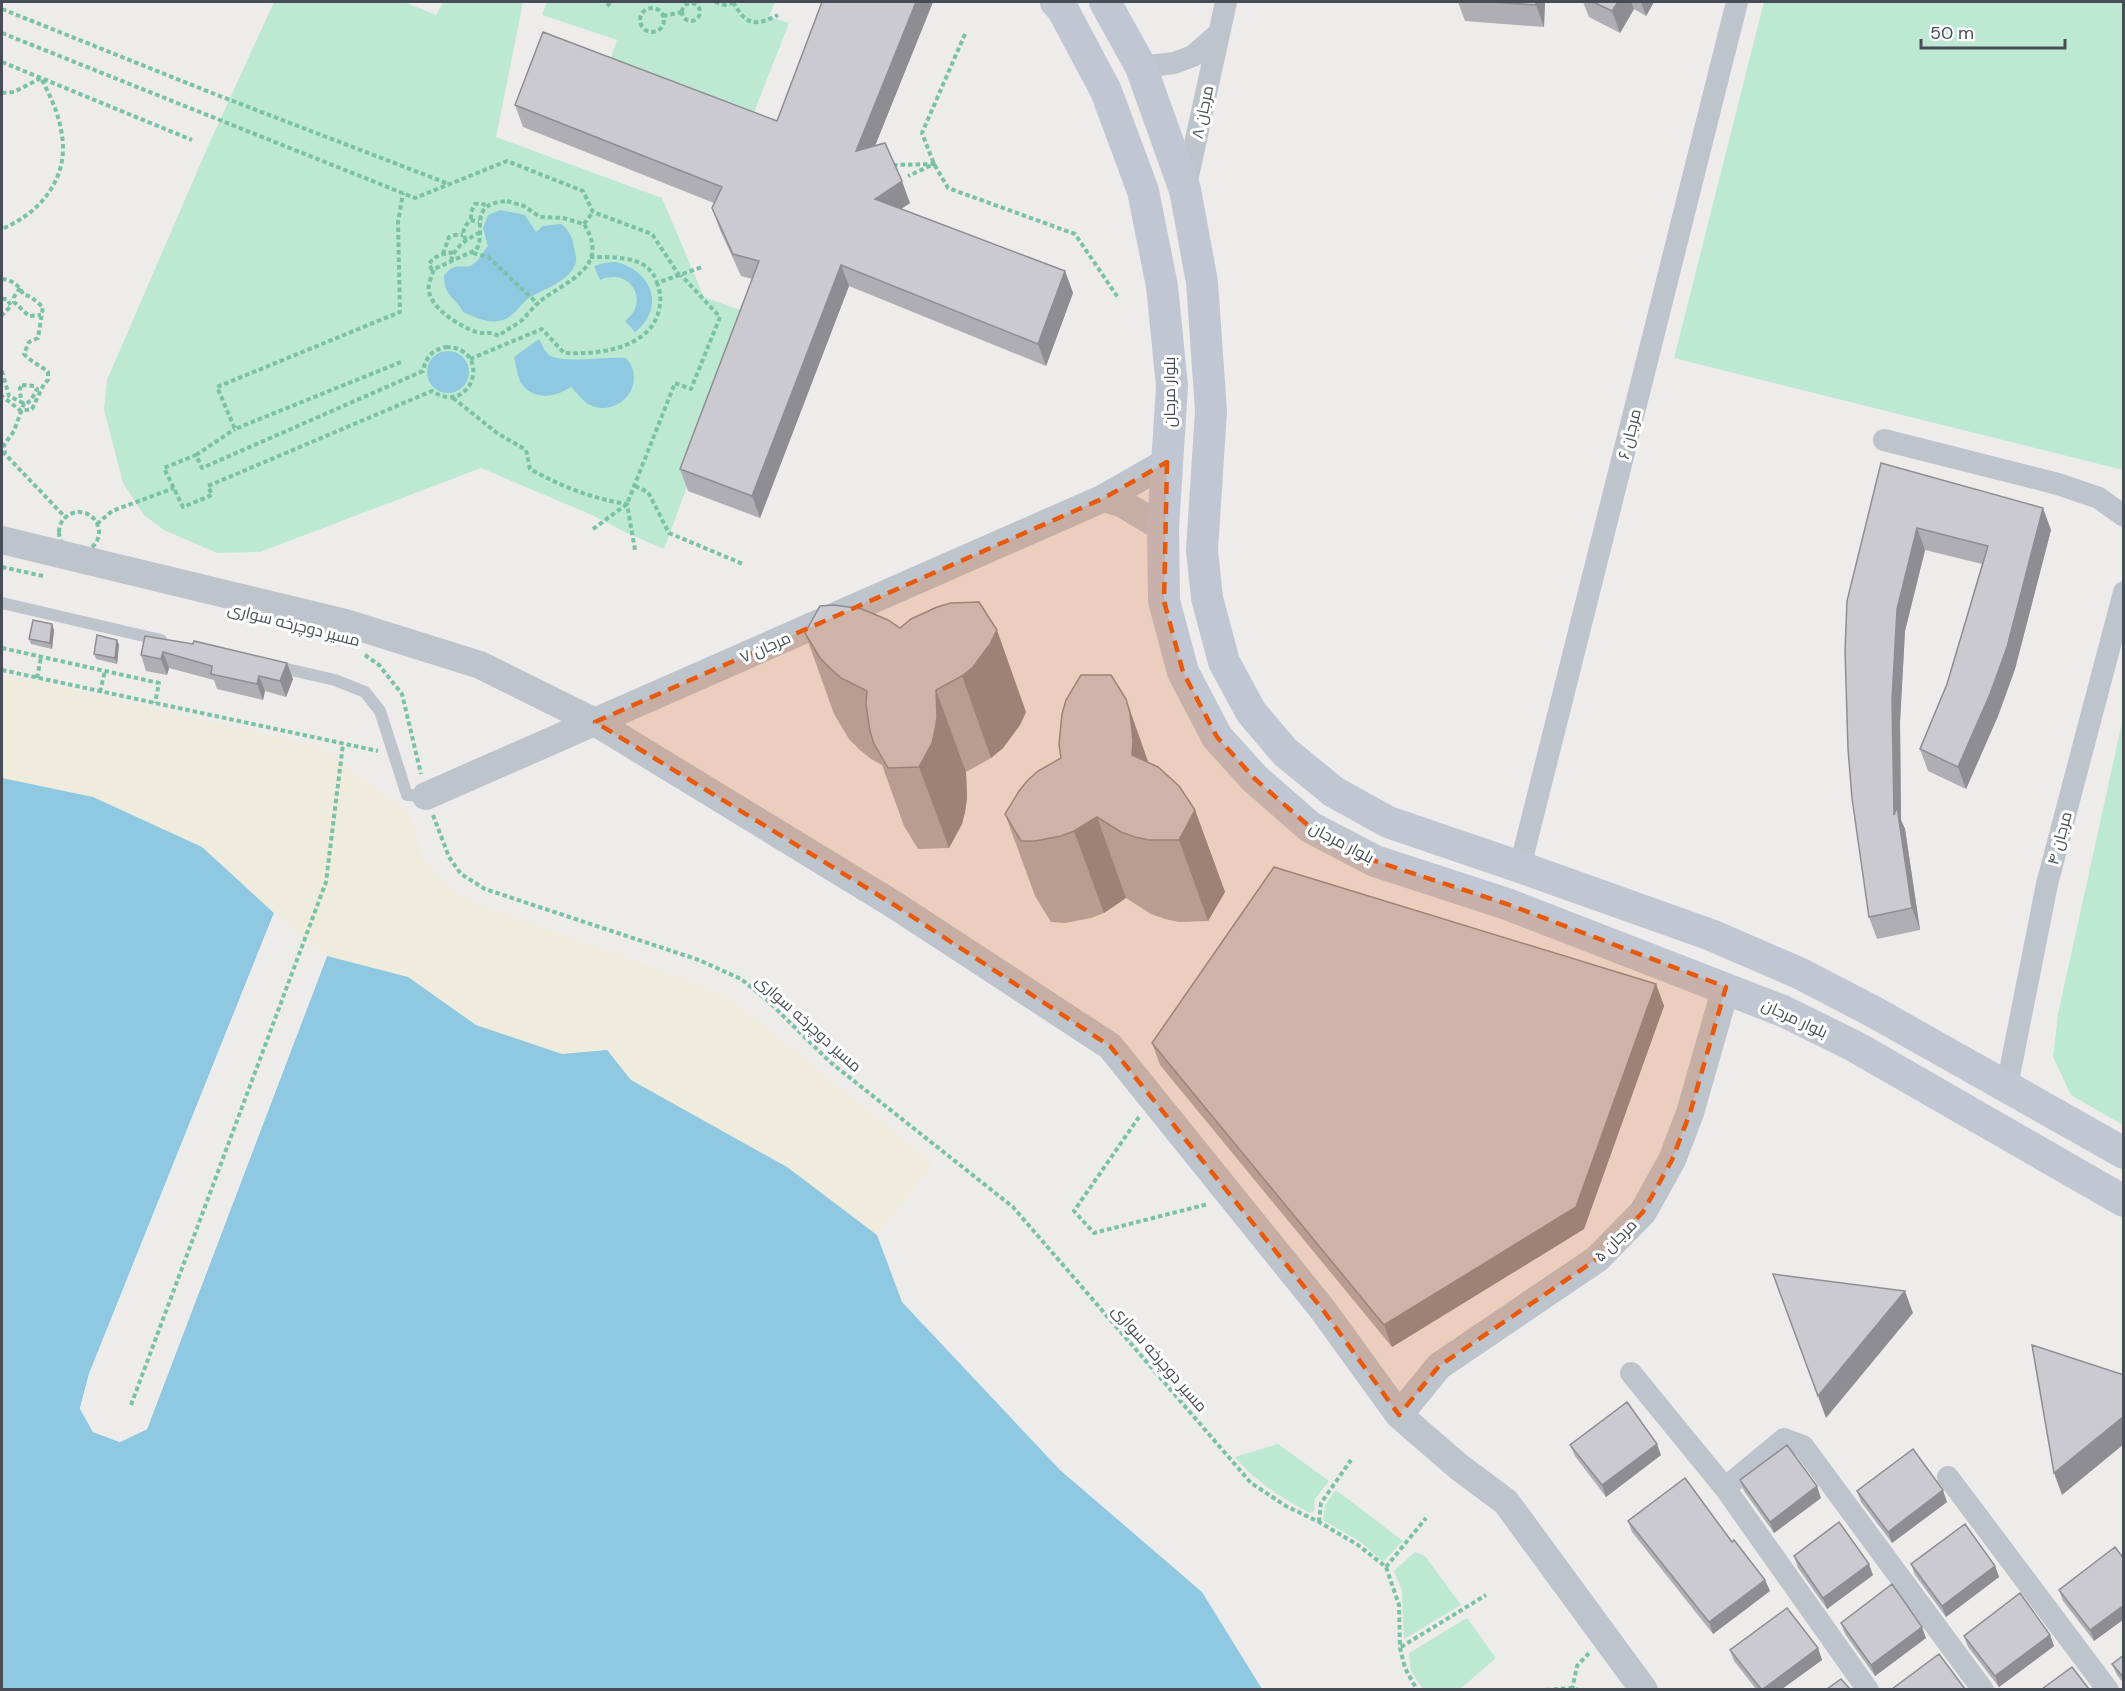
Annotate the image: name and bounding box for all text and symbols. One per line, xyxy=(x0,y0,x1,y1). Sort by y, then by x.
scale bar xyxy=(1921,12,2065,50)
text: 50 m xyxy=(1930,21,1974,45)
street label: مرجان ۸ xyxy=(1187,84,1218,140)
street label: بلوار مرجان xyxy=(1159,357,1180,427)
street label: مرجان ۶ xyxy=(1613,407,1646,462)
street label: مسیر دوچرخه سواری xyxy=(225,598,362,652)
street label: مرجان ۷ xyxy=(736,627,794,668)
street label: مرجان ۴ xyxy=(2042,809,2077,867)
street label: بلوار مرجان xyxy=(1306,817,1378,868)
street label: مسیر دوچرخه سواری xyxy=(751,970,866,1077)
street label: بلوار مرجان xyxy=(1758,994,1831,1043)
street label: مرجان ۵ xyxy=(1589,1214,1641,1266)
street label: مسیر دوچرخه سواری xyxy=(1106,1300,1212,1417)

